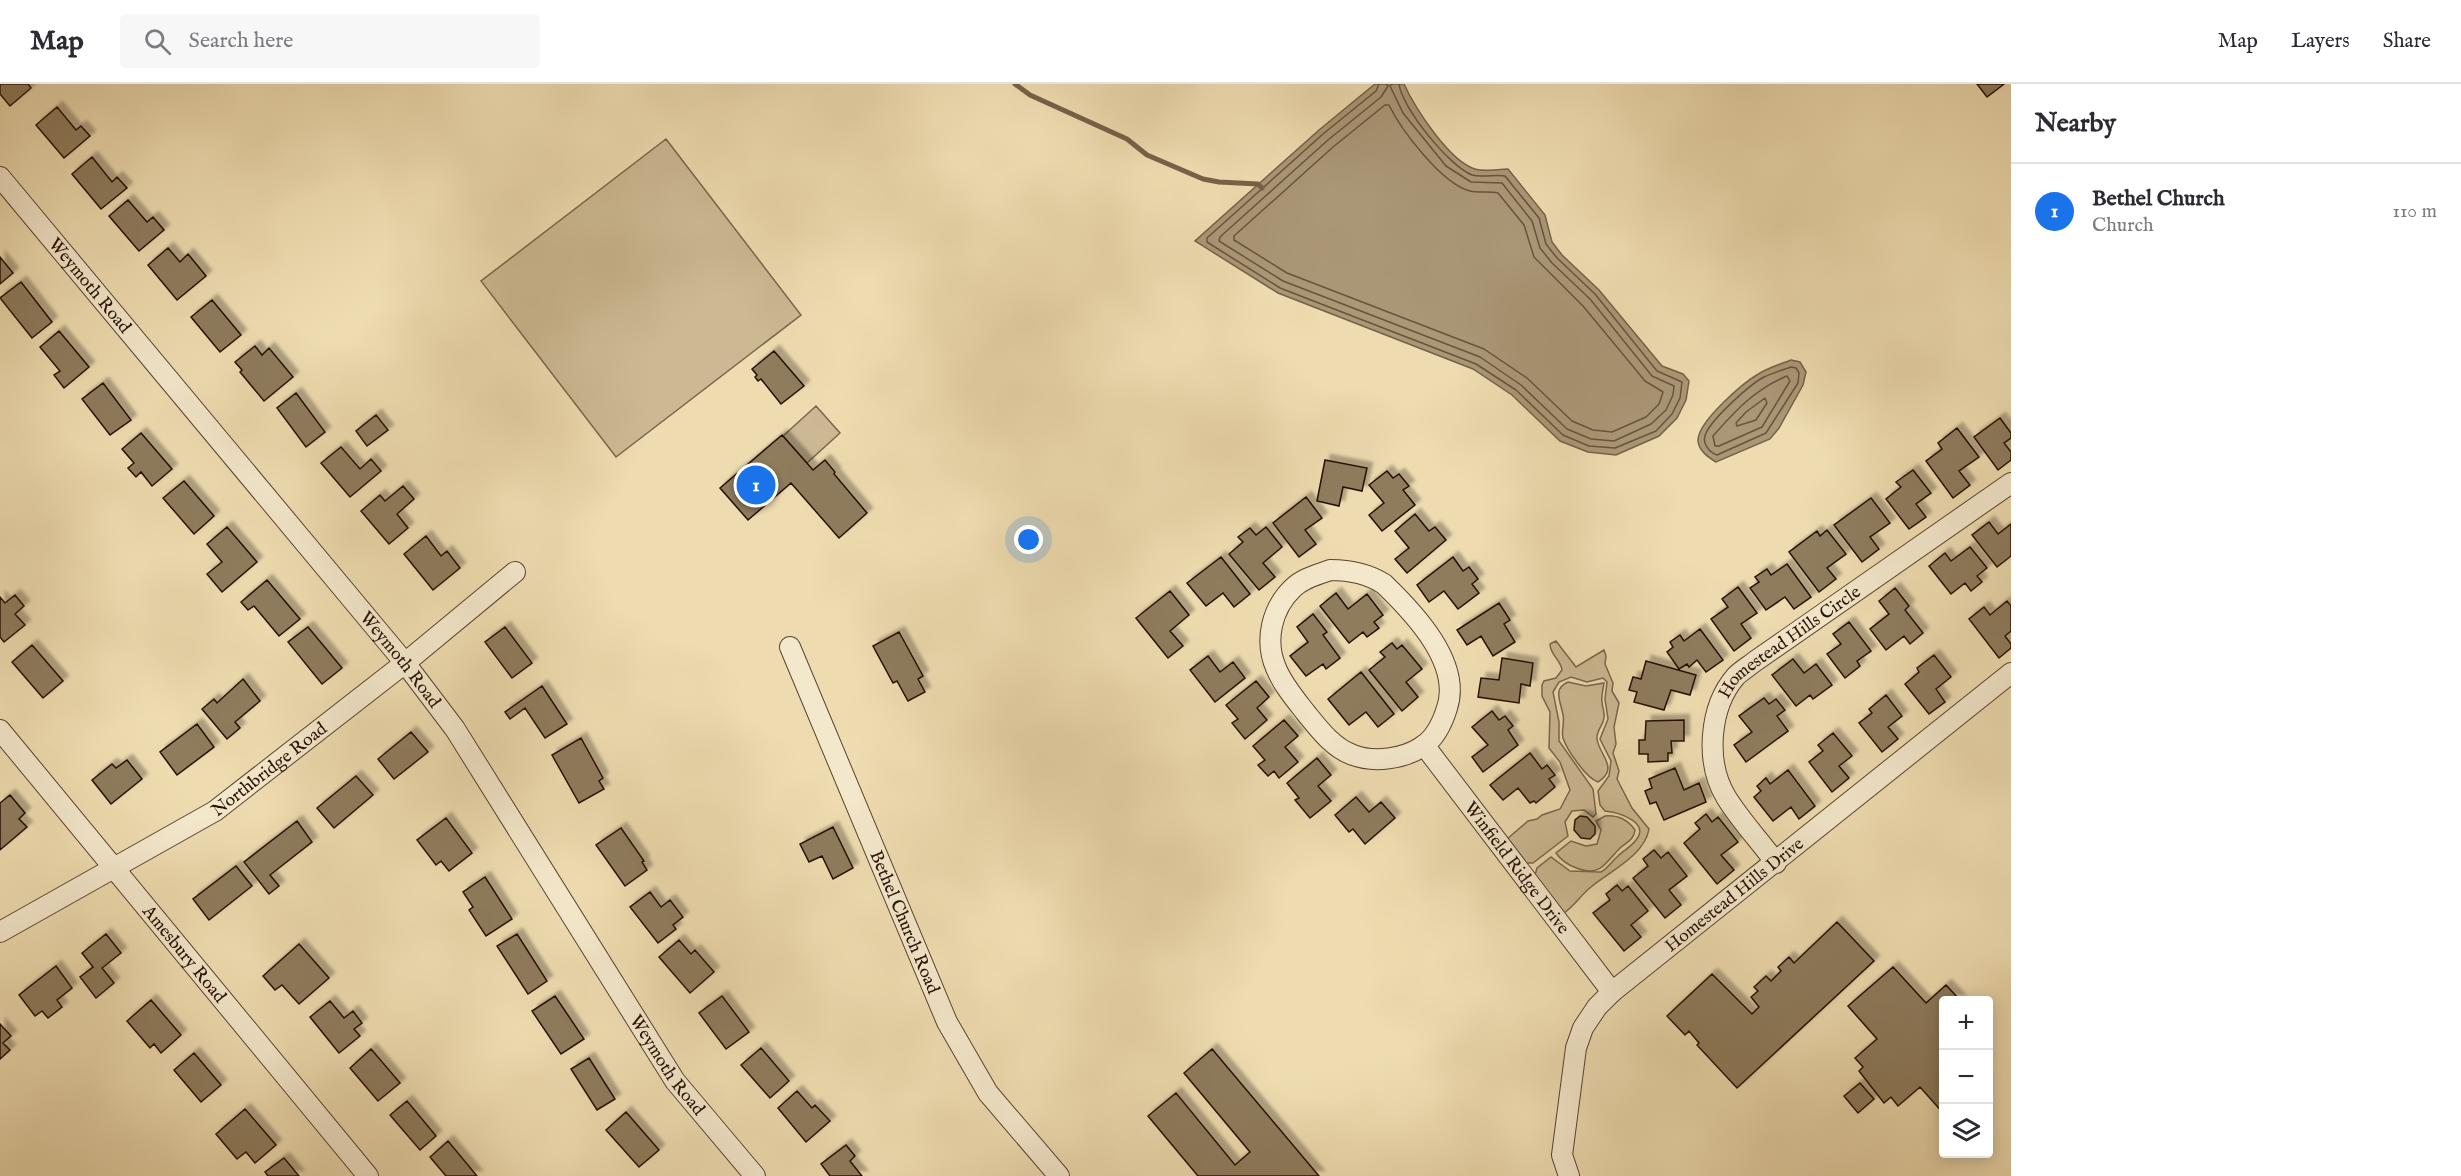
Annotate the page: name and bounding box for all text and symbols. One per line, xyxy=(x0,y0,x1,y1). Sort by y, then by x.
search box xyxy=(120,14,540,68)
text: Map xyxy=(30,24,84,59)
icon: search xyxy=(141,25,174,58)
text: Search here xyxy=(189,27,293,55)
text: Map xyxy=(2218,28,2258,55)
text: Layers xyxy=(2291,28,2350,55)
text: Share xyxy=(2383,28,2431,55)
text: Nearby xyxy=(2035,107,2116,140)
text: Bethel Church xyxy=(2092,185,2225,213)
text: 1 xyxy=(2051,199,2058,224)
text: 110 m xyxy=(2393,199,2437,224)
text: Church xyxy=(2092,213,2154,238)
street label: Weymoth Road xyxy=(43,234,136,339)
pin: 1 xyxy=(736,462,776,508)
your location xyxy=(1014,525,1043,554)
street label: Homestead Hills Circle xyxy=(1714,581,1866,703)
street label: Weymoth Road xyxy=(354,607,445,713)
street label: Northbridge Road xyxy=(207,718,333,822)
street label: Winfield Ridge Drive xyxy=(1458,798,1574,939)
street label: Homestead Hills Drive xyxy=(1661,833,1809,958)
street label: Bethel Church Road xyxy=(863,847,944,998)
street label: Amesbury Road xyxy=(136,900,231,1008)
map controls xyxy=(1939,996,1993,1158)
button: + xyxy=(1939,996,1993,1050)
street label: Weymoth Road xyxy=(624,1011,709,1121)
button: − xyxy=(1939,1050,1993,1104)
button: layers xyxy=(1939,1104,1993,1158)

